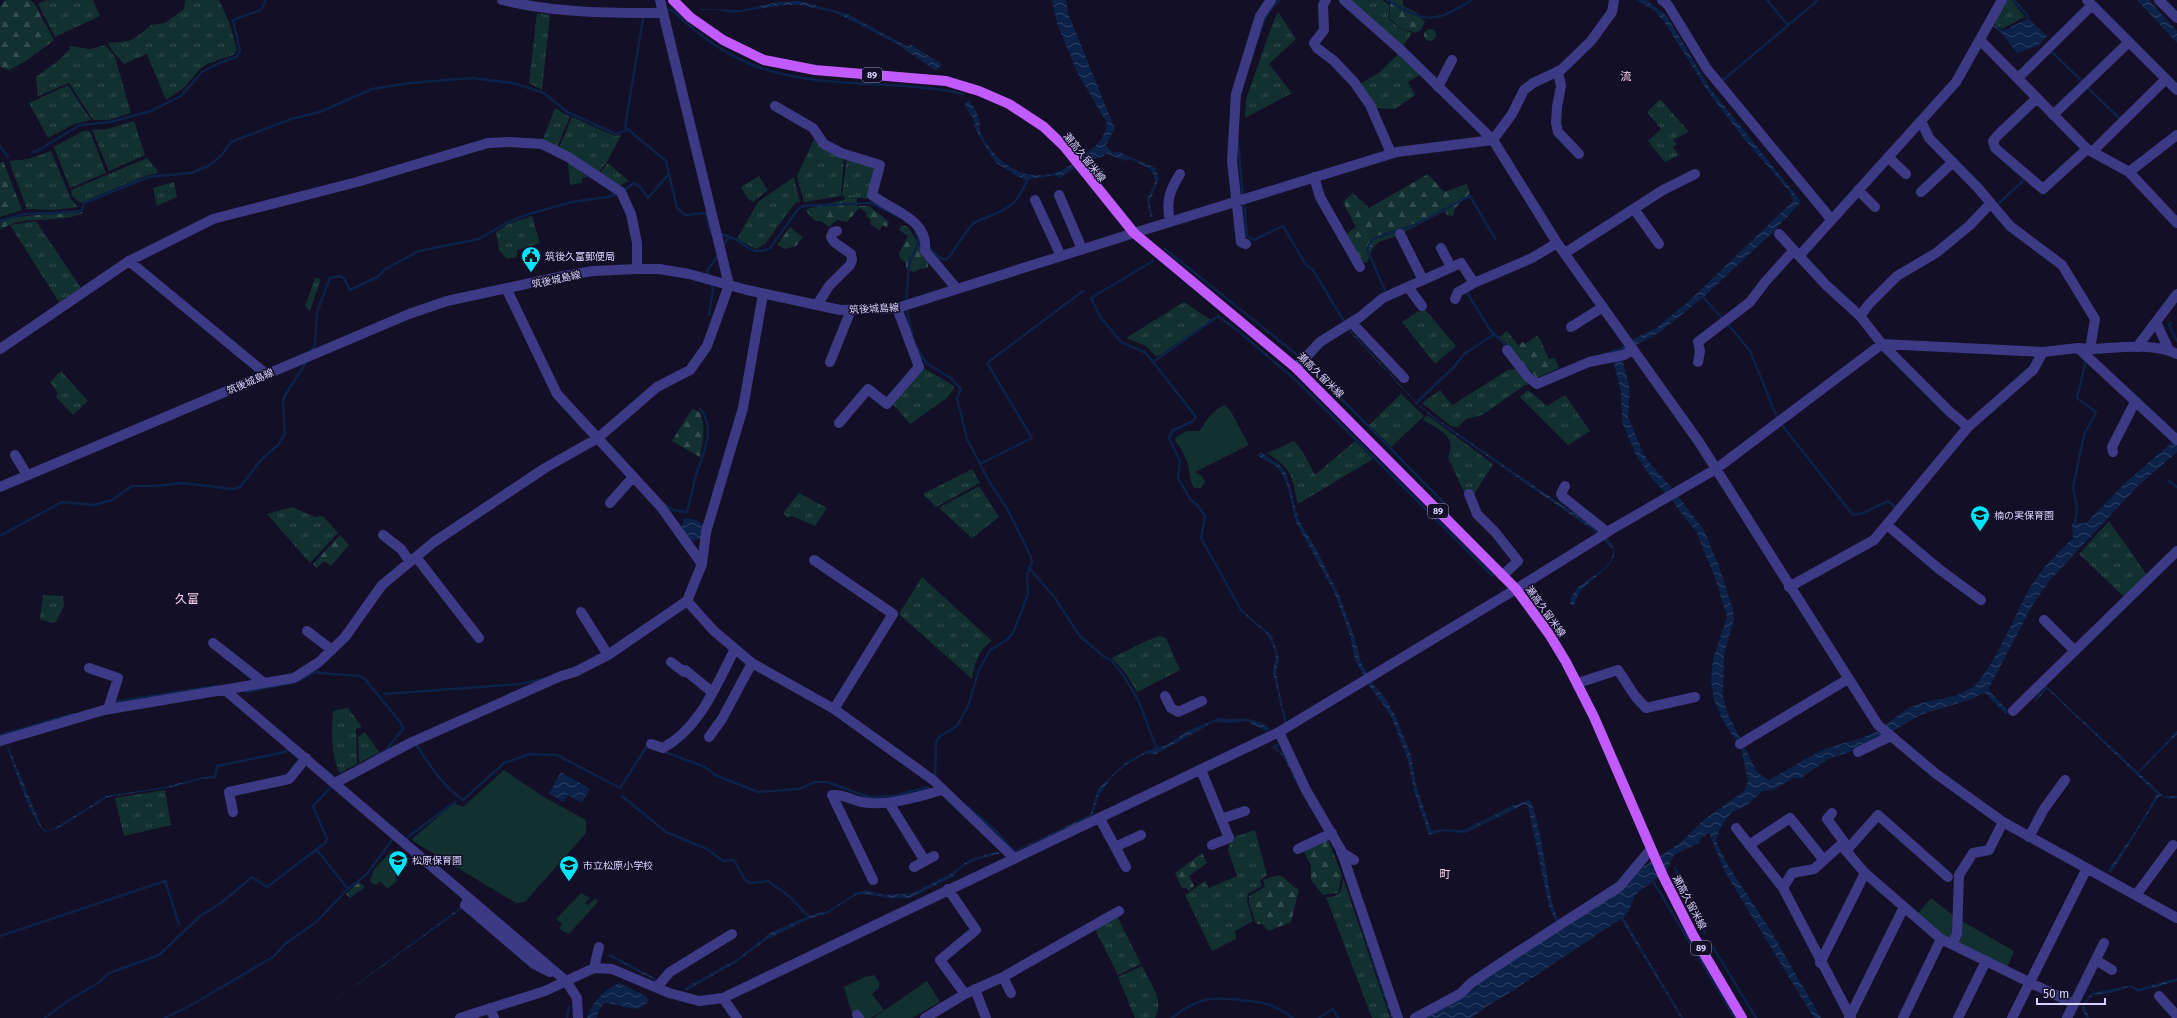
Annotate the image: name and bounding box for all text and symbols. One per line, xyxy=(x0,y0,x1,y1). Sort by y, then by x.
road number: 89 xyxy=(862,68,882,82)
district label: 流 xyxy=(1621,70,1632,83)
street label: 瀬高久留米線 xyxy=(1061,131,1108,185)
public building icon: 筑後久富郵便局 xyxy=(520,245,542,273)
place label: 筑後久富郵便局 xyxy=(545,251,615,263)
street label: 筑後城島線 xyxy=(531,269,582,291)
street label: 筑後城島線 xyxy=(849,302,899,316)
street label: 瀬高久留米線 xyxy=(1295,351,1346,401)
street label: 筑後城島線 xyxy=(225,367,276,397)
road number: 89 xyxy=(1428,504,1448,518)
school or university icon: 楠の実保育園 xyxy=(1969,504,1991,532)
place label: 楠の実保育園 xyxy=(1994,510,2054,522)
street label: 瀬高久留米線 xyxy=(1523,584,1568,639)
district label: 久富 xyxy=(175,592,199,606)
school or university icon: 松原保育園 xyxy=(387,849,409,877)
school or university icon: 市立松原小学校 xyxy=(558,854,580,882)
place label: 松原保育園 xyxy=(412,855,462,867)
place label: 市立松原小学校 xyxy=(583,860,653,872)
district label: 町 xyxy=(1440,868,1451,881)
street label: 瀬高久留米線 xyxy=(1670,873,1708,932)
road number: 89 xyxy=(1691,941,1711,955)
scale bar xyxy=(2037,980,2105,1006)
text: 50 m xyxy=(2043,987,2069,1001)

